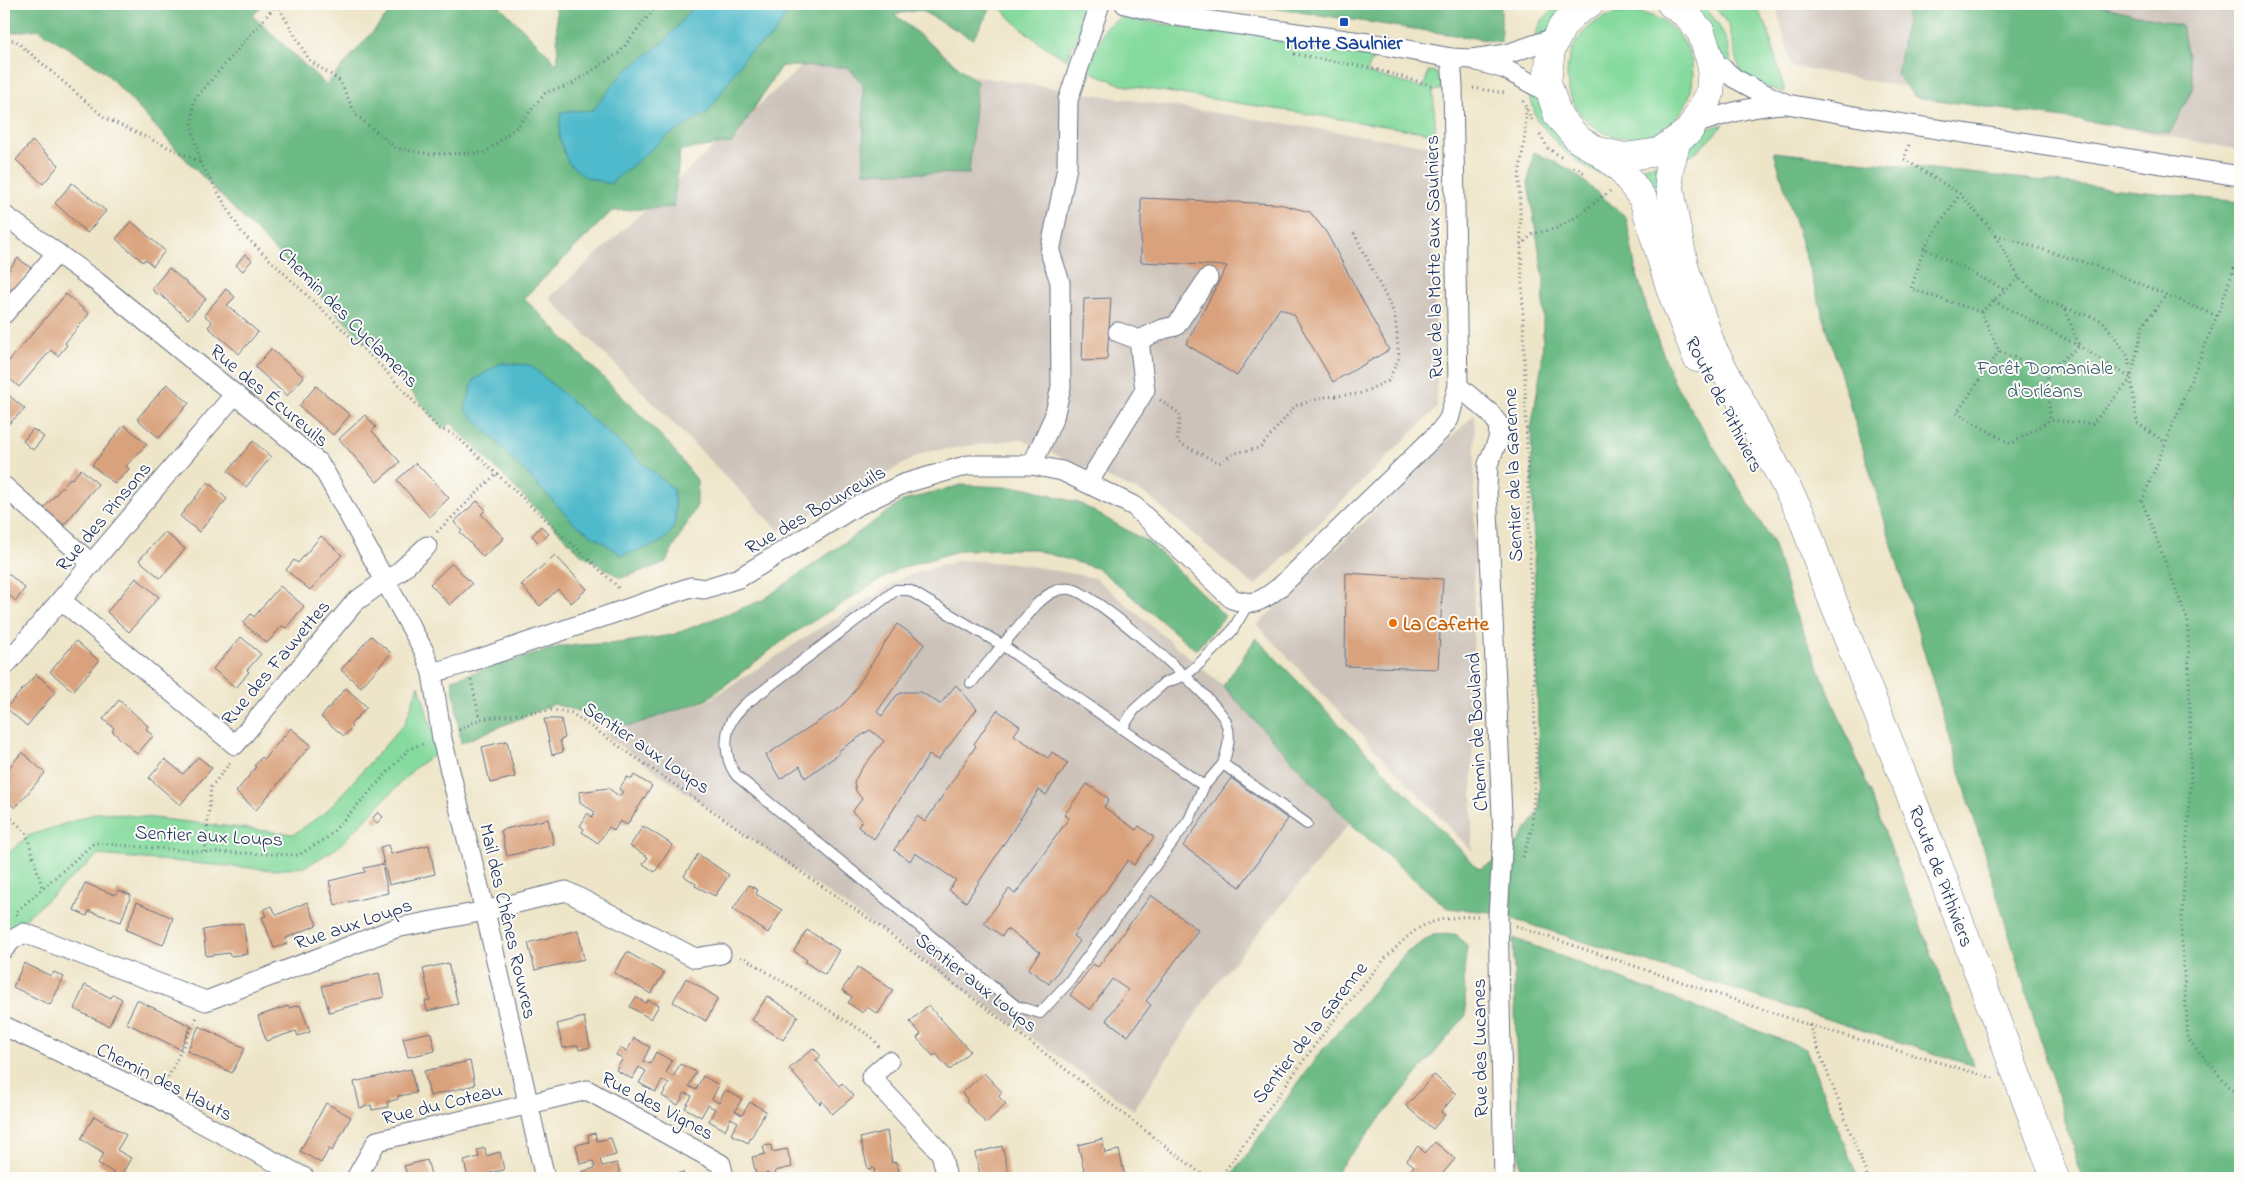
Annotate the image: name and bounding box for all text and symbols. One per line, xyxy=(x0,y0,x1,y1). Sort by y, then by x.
marker: Motte Saulnier xyxy=(1338,16,1350,28)
place label: Motte Saulnier xyxy=(1286,30,1403,59)
street label: Rue de la Motte aux Saulniers xyxy=(1419,135,1452,379)
street label: Chemin des Cyclamens xyxy=(270,242,424,396)
street label: Route de Pithiviers xyxy=(1676,332,1770,478)
street label: Rue des Écureuils xyxy=(202,338,334,456)
park label: Forêt Domaniale d'Orléans xyxy=(1976,355,2113,407)
street label: Sentier de la Garenne xyxy=(1497,388,1532,562)
street label: Rue des Pinsons xyxy=(50,456,160,579)
street label: Rue des Bouvreuils xyxy=(740,459,892,563)
street label: Rue des Fauvettes xyxy=(215,594,338,733)
place label: La Cafette xyxy=(1403,611,1490,640)
marker: La Cafette xyxy=(1387,617,1399,629)
street label: Chemin de Bouland xyxy=(1460,652,1497,812)
street label: Sentier aux Loups xyxy=(576,696,715,803)
street label: Route de Pithiviers xyxy=(1899,802,1980,952)
street label: Sentier aux Loups xyxy=(134,819,284,856)
street label: Mail des Chênes Rouvres xyxy=(470,821,543,1022)
street label: Rue aux Loups xyxy=(291,892,417,959)
street label: Sentier aux Loups xyxy=(908,927,1043,1041)
street label: Sentier de la Garenne xyxy=(1246,956,1376,1111)
street label: Rue des Lucanes xyxy=(1466,978,1497,1118)
street label: Chemin des Hauts xyxy=(91,1036,237,1130)
street label: Rue des Vignes xyxy=(595,1065,718,1150)
street label: Rue du Coteau xyxy=(379,1076,506,1134)

